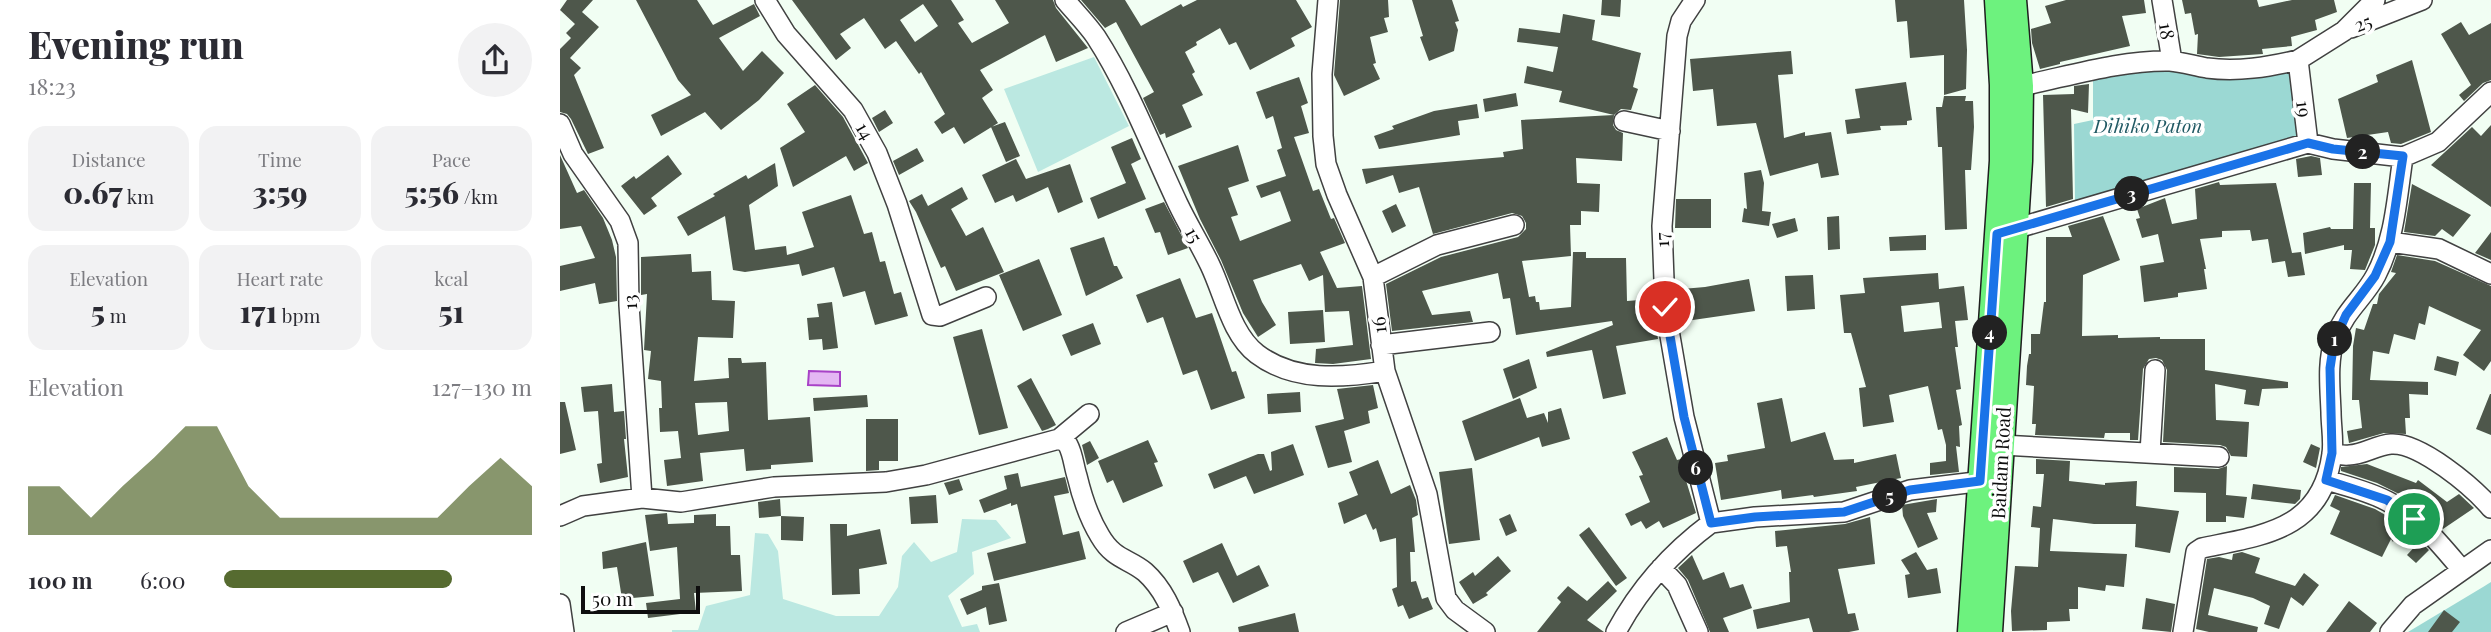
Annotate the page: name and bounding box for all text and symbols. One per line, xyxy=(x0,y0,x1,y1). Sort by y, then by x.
street label: 25 xyxy=(2350,7,2375,37)
text: Evening run xyxy=(28,18,244,69)
street label: 18 xyxy=(2154,20,2182,41)
button: share xyxy=(458,23,532,97)
text: 18:23 xyxy=(28,70,76,101)
street label: 19 xyxy=(2291,99,2319,119)
park label: Dihiko Paton xyxy=(2093,112,2202,138)
street label: 14 xyxy=(851,117,881,144)
pin: 2 xyxy=(2346,134,2380,170)
text: 2 xyxy=(2358,138,2367,164)
text: Distance xyxy=(72,146,146,172)
text: Time xyxy=(258,146,302,172)
text: Pace xyxy=(432,146,471,172)
text: 0.67 xyxy=(63,172,123,212)
text: 3:59 xyxy=(252,172,308,212)
text: 5:56 xyxy=(404,172,459,212)
pin: 3 xyxy=(2114,176,2150,212)
text: 3 xyxy=(2127,180,2136,206)
text: km xyxy=(123,183,154,209)
text: /km xyxy=(459,183,498,209)
street label: 15 xyxy=(1180,222,1210,247)
street label: 17 xyxy=(1648,232,1674,248)
text: Elevation xyxy=(69,265,148,291)
text: Heart rate xyxy=(237,265,323,291)
text: kcal xyxy=(434,265,468,291)
pin xyxy=(1635,277,1695,337)
icon: check xyxy=(1646,288,1684,326)
text: 5 xyxy=(91,291,105,331)
text: 171 xyxy=(240,291,277,331)
text: 51 xyxy=(438,291,464,331)
street label: 13 xyxy=(616,294,642,310)
text: m xyxy=(105,302,127,328)
text: bpm xyxy=(277,302,320,328)
street label: 16 xyxy=(1364,315,1392,335)
pin: 4 xyxy=(1972,316,2008,350)
text: 4 xyxy=(1984,319,1995,345)
pin: 1 xyxy=(2318,322,2352,356)
text: 1 xyxy=(2331,325,2338,351)
text: Elevation xyxy=(28,371,124,402)
text: 127–130 m xyxy=(432,371,532,402)
street label: Baidam Road xyxy=(1984,406,2016,520)
pin: 6 xyxy=(1678,450,1714,486)
text: 6 xyxy=(1690,454,1701,480)
pin: 5 xyxy=(1872,478,1908,514)
text: 5 xyxy=(1885,482,1894,508)
pin xyxy=(2384,489,2444,549)
icon: arrive xyxy=(2395,500,2433,538)
text: 100 m xyxy=(28,564,93,595)
text: 6:00 xyxy=(140,564,186,595)
scale bar xyxy=(581,583,700,615)
text: 50 m xyxy=(592,585,633,611)

